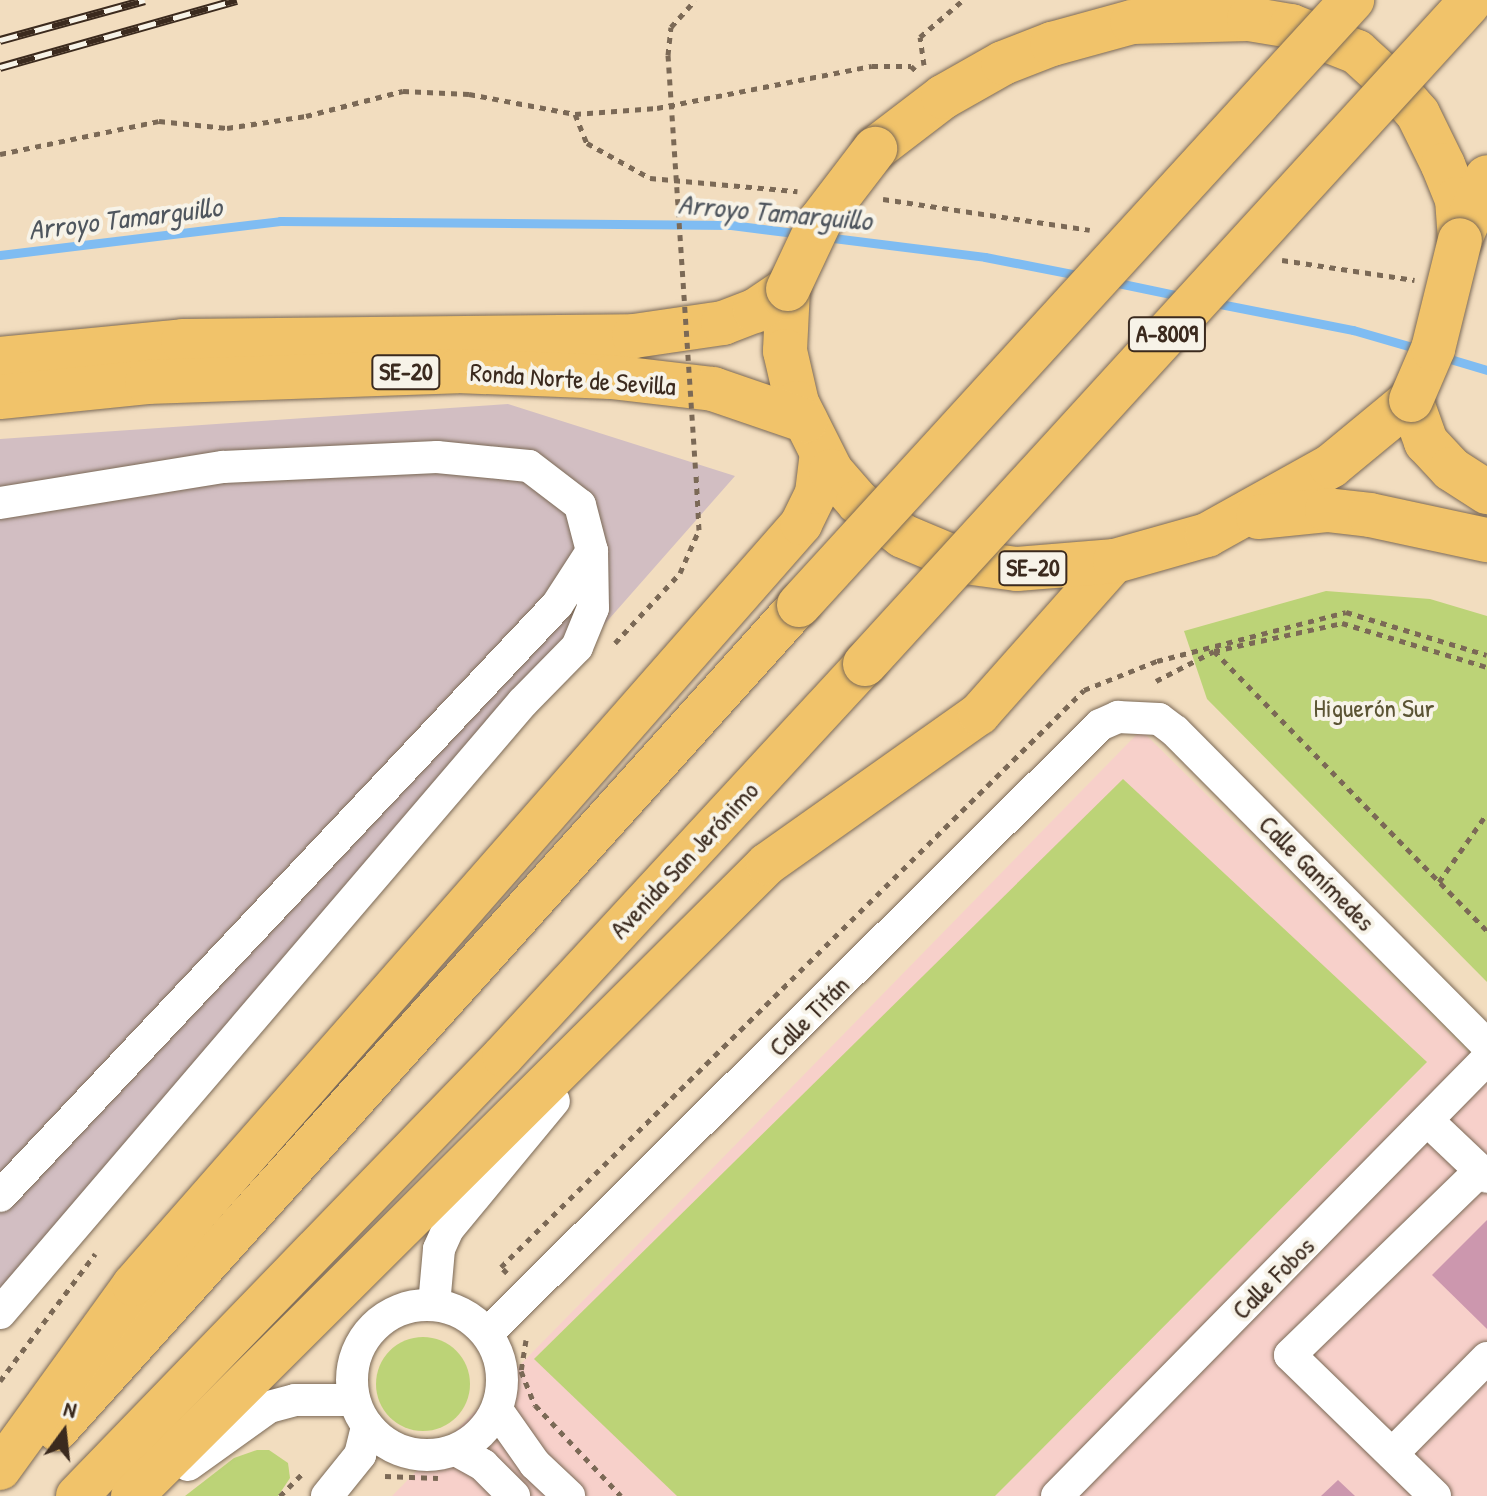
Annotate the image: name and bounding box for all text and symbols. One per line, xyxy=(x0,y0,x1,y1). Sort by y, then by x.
water label: Arroyo Tamarguillo xyxy=(677,187,873,237)
water label: Arroyo Tamarguillo xyxy=(27,189,223,247)
road number: A-8009 xyxy=(1127,314,1207,354)
road number: SE-20 xyxy=(370,352,442,392)
street label: Ronda Norte de Sevilla xyxy=(469,356,677,402)
road number: SE-20 xyxy=(997,548,1069,588)
park label: Higuerón Sur xyxy=(1314,692,1434,724)
street label: Avenida San Jerónimo xyxy=(603,775,765,945)
street label: Calle Ganímedes xyxy=(1253,809,1381,937)
street label: Calle Titán xyxy=(762,969,856,1063)
street label: Calle Fobos xyxy=(1225,1230,1321,1326)
north arrow xyxy=(24,1392,104,1472)
text: N xyxy=(61,1393,80,1425)

